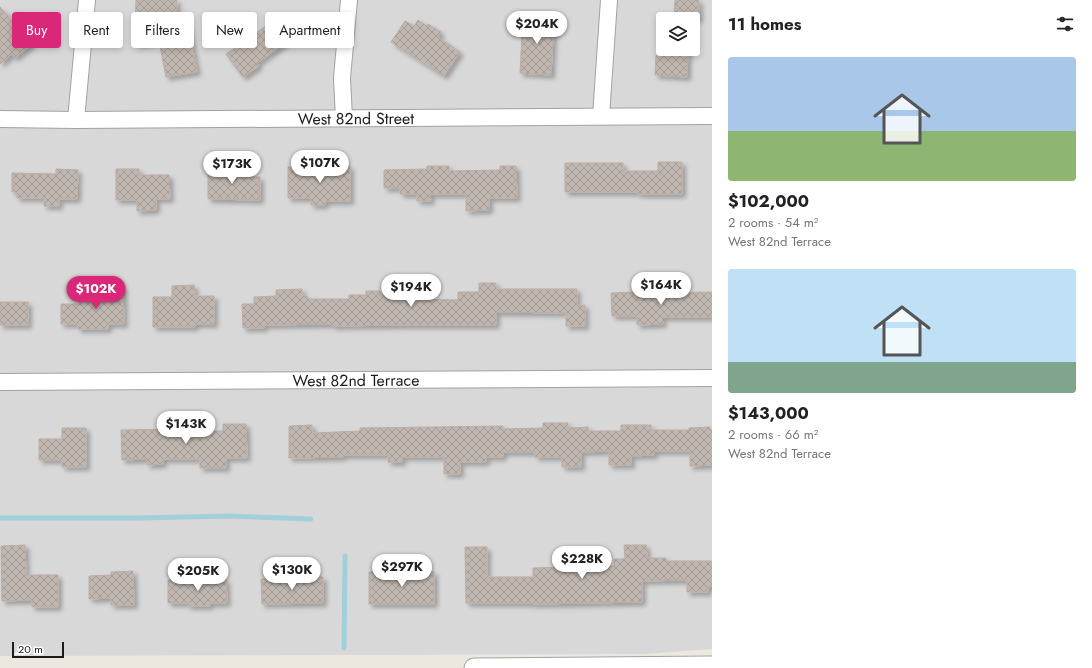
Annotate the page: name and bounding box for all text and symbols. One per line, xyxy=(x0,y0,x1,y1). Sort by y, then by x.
pin: $204K xyxy=(509,11,565,45)
chip: Buy xyxy=(12,12,61,48)
chip: Rent xyxy=(69,12,123,48)
chip: Filters xyxy=(131,12,194,48)
chip: New xyxy=(202,12,257,48)
chip: Apartment xyxy=(265,12,354,48)
map controls xyxy=(656,12,700,56)
button: layers xyxy=(656,12,700,56)
text: 11 homes xyxy=(728,12,802,36)
icon: filters xyxy=(1054,13,1076,35)
text: $204K xyxy=(515,14,559,33)
icon: home xyxy=(866,83,938,155)
street label: West 82nd Street xyxy=(298,107,414,131)
pin: $107K xyxy=(292,150,348,184)
pin: $173K xyxy=(204,151,260,185)
text: $107K xyxy=(300,153,340,172)
text: $173K xyxy=(212,154,252,173)
text: $102,000 xyxy=(728,189,809,213)
text: 2 rooms · 54 m² xyxy=(728,213,818,232)
text: West 82nd Terrace xyxy=(728,232,831,251)
pin: $164K xyxy=(633,272,689,306)
pin: $194K xyxy=(383,274,439,308)
text: $164K xyxy=(640,275,682,294)
pin: $102K xyxy=(68,276,124,310)
text: $194K xyxy=(390,277,432,296)
text: $102K xyxy=(76,279,116,298)
icon: home xyxy=(866,295,938,367)
street label: West 82nd Terrace xyxy=(293,369,419,392)
text: $143,000 xyxy=(728,401,809,425)
pin: $143K xyxy=(158,411,214,445)
text: $143K xyxy=(166,414,206,433)
text: 2 rooms · 66 m² xyxy=(728,425,818,444)
text: West 82nd Terrace xyxy=(728,444,831,463)
pin: $228K xyxy=(554,546,610,580)
text: $228K xyxy=(561,549,603,568)
pin: $297K xyxy=(374,554,430,588)
pin: $130K xyxy=(264,557,320,591)
text: $297K xyxy=(381,557,423,576)
pin: $205K xyxy=(170,558,226,592)
text: $130K xyxy=(272,560,312,579)
text: $205K xyxy=(177,561,219,580)
scale bar xyxy=(12,640,64,659)
text: 20 m xyxy=(18,641,43,657)

